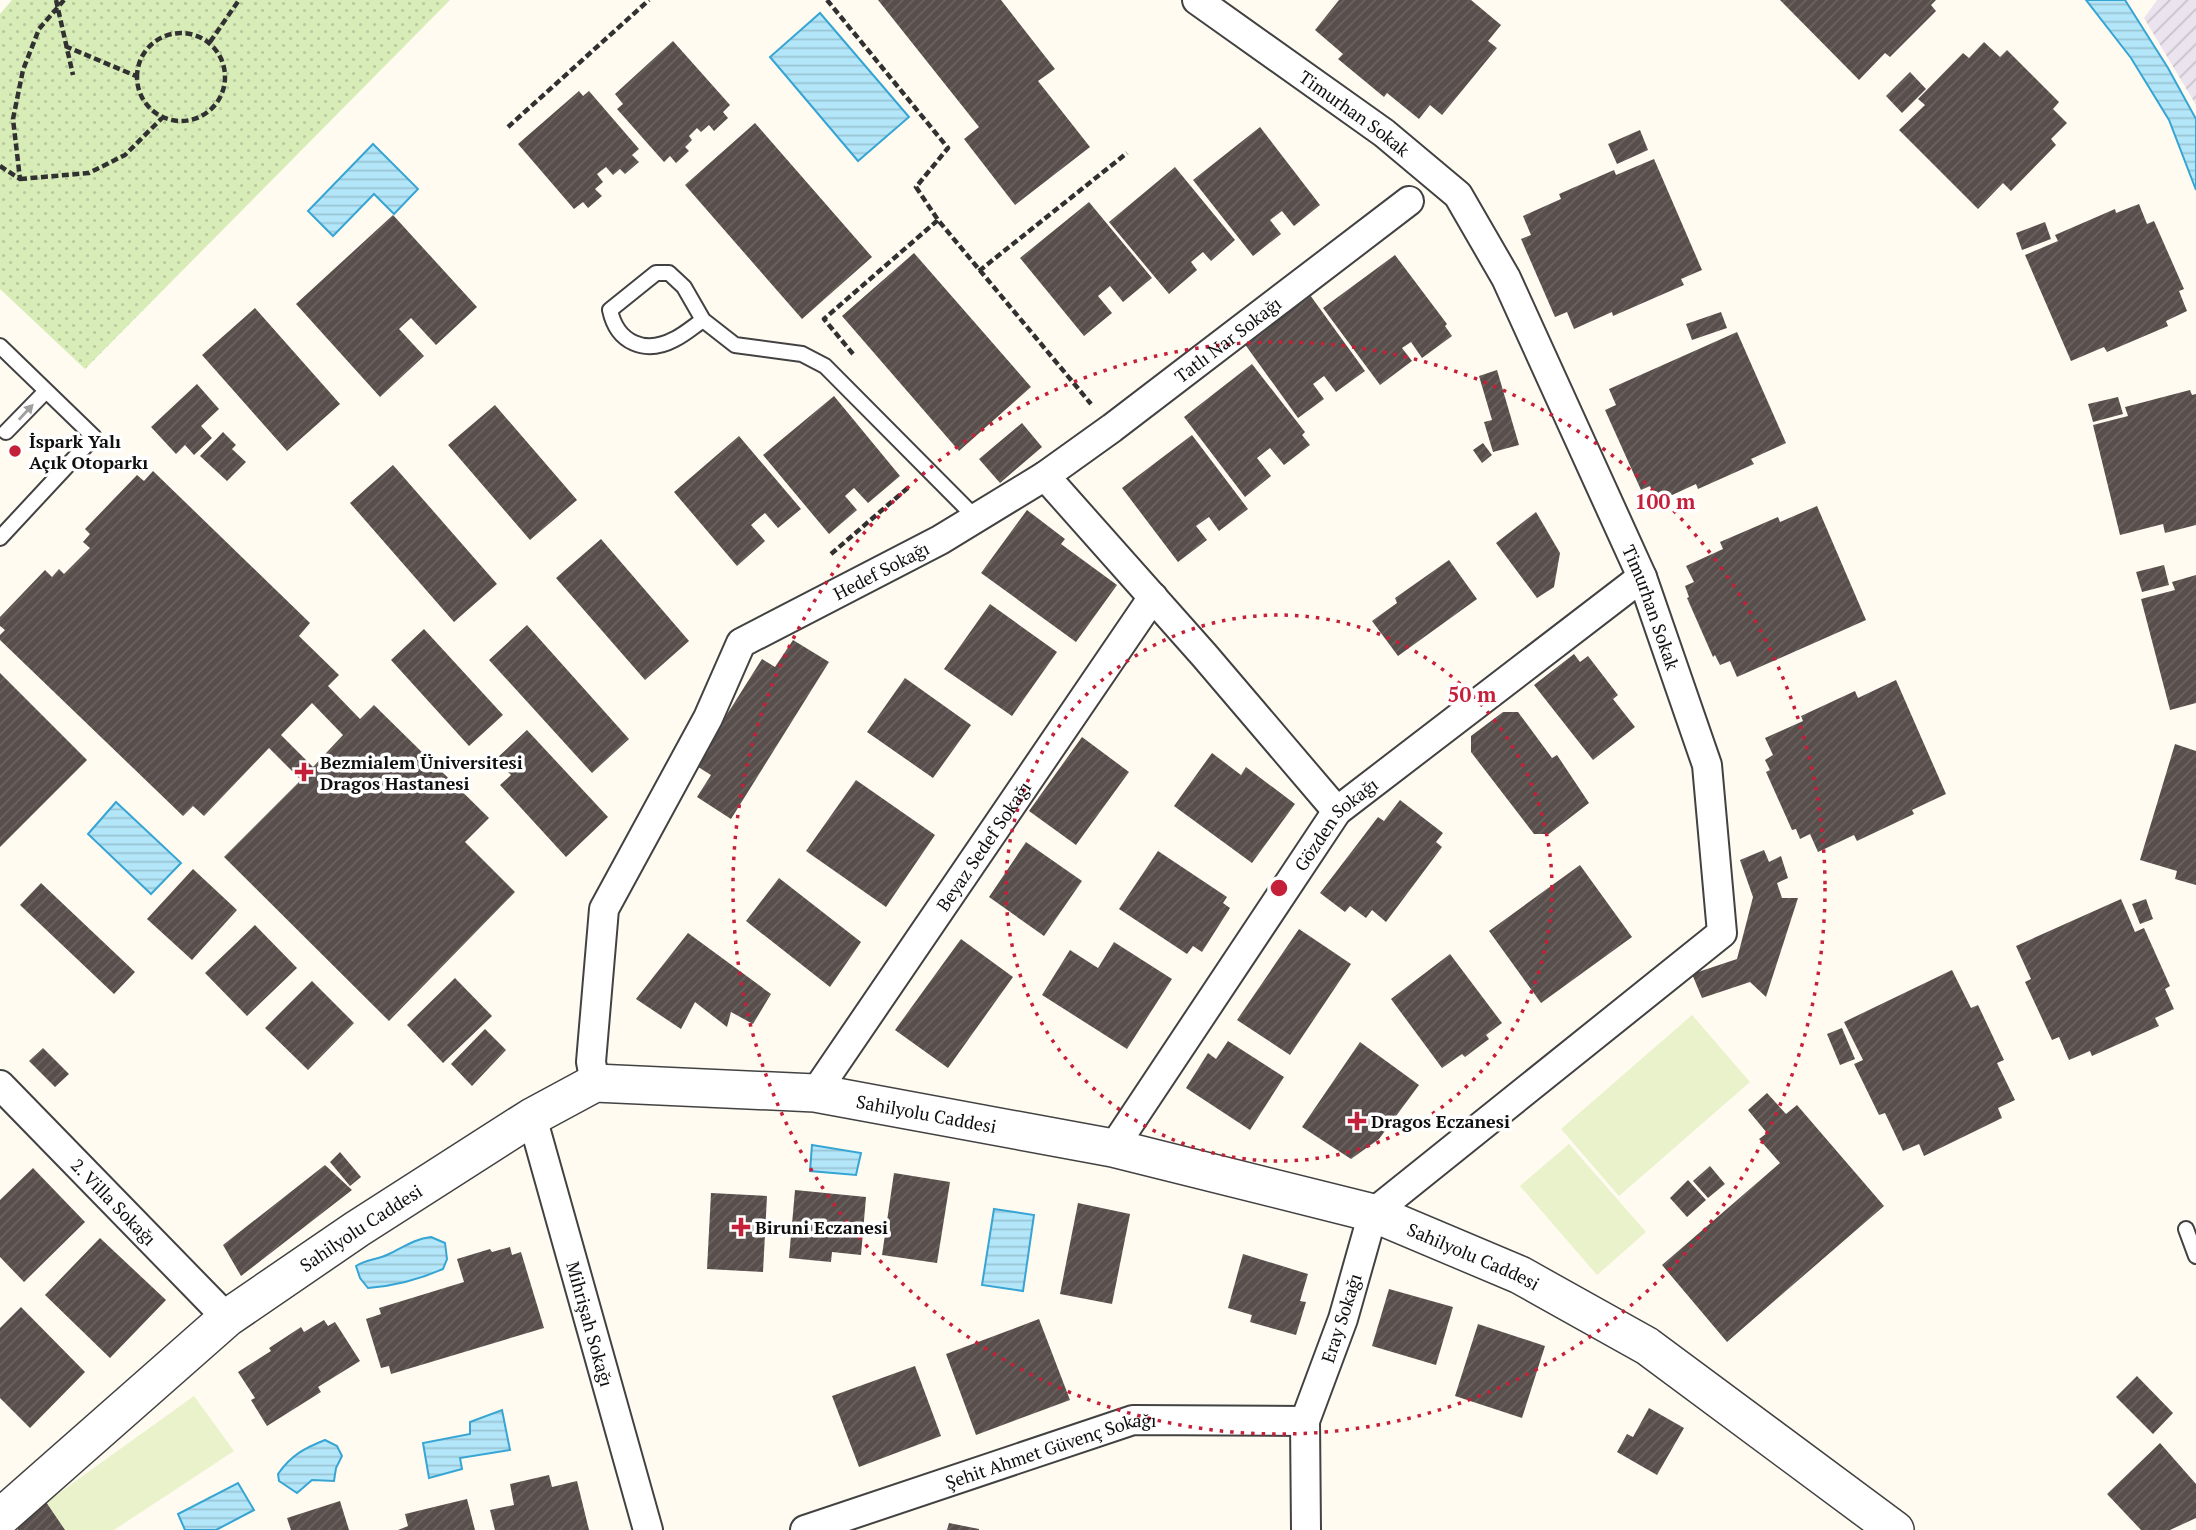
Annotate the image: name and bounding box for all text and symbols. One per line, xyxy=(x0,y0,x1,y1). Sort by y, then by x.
street label: Timurhan Sokak xyxy=(1295,65,1415,162)
street label: Tatlı Nar Sokağı xyxy=(1169,291,1286,388)
one-way arrow xyxy=(17,404,33,421)
place label: İspark Yalı Açık Otoparkı xyxy=(29,429,148,474)
marker: İspark Yalı Açık Otoparkı xyxy=(7,443,23,459)
text: 100 m xyxy=(1635,487,1696,515)
street label: Hedef Sokağı xyxy=(829,536,933,605)
street label: Timurhan Sokak xyxy=(1617,541,1685,674)
text: 50 m xyxy=(1448,680,1497,708)
place label: Bezmialem Üniversitesi Dragos Hastanesi xyxy=(320,750,523,795)
marker: Bezmialem Üniversitesi Dragos Hastanesi xyxy=(294,762,314,782)
street label: Gözden Sokağı xyxy=(1288,772,1383,876)
street label: Beyaz Sedef Sokağı xyxy=(931,776,1036,916)
centre of rings xyxy=(1267,876,1291,900)
street label: Sahilyolu Caddesi xyxy=(854,1089,998,1138)
place label: Dragos Eczanesi xyxy=(1371,1109,1510,1133)
marker: Dragos Eczanesi xyxy=(1349,1113,1365,1129)
street label: 2. Villa Sokağı xyxy=(66,1153,162,1250)
street label: Sahilyolu Caddesi xyxy=(295,1179,427,1277)
place label: Biruni Eczanesi xyxy=(755,1215,888,1239)
street label: Sahilyolu Caddesi xyxy=(1404,1217,1544,1296)
marker: Biruni Eczanesi xyxy=(733,1219,749,1235)
street label: Mihrişah Sokağı xyxy=(561,1259,619,1389)
street label: Eray Sokağı xyxy=(1315,1270,1367,1366)
street label: Şehit Ahmet Güvenç Sokağı xyxy=(942,1408,1157,1494)

